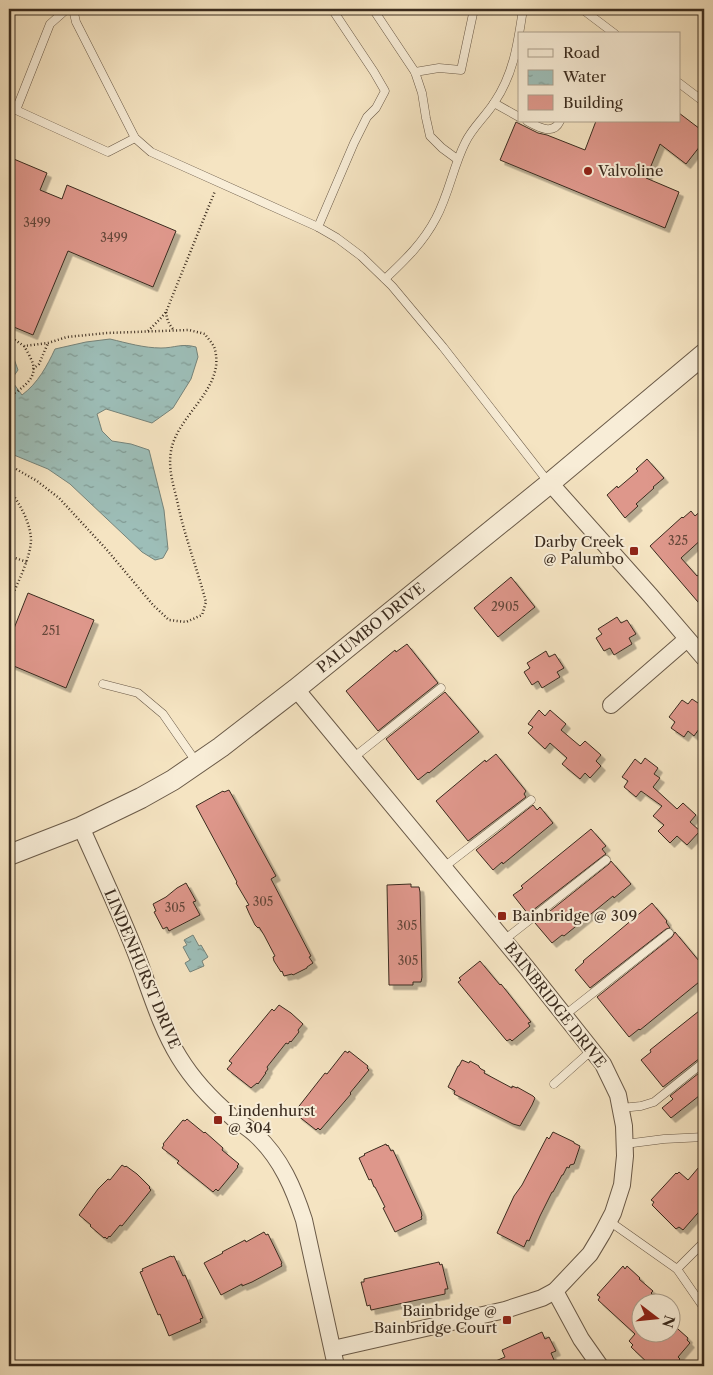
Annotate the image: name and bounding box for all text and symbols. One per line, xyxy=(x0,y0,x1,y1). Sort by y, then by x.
legend xyxy=(518,32,680,122)
text: Road xyxy=(563,43,600,62)
text: Water xyxy=(562,67,607,86)
text: Building xyxy=(563,93,623,112)
place label: Valvoline xyxy=(597,161,663,180)
marker: Valvoline xyxy=(582,165,594,177)
house number: 3499 xyxy=(23,215,51,230)
house number: 3499 xyxy=(100,230,128,245)
place label: Darby Creek @ Palumbo xyxy=(534,532,625,568)
house number: 325 xyxy=(668,533,688,548)
marker: Darby Creek @ Palumbo xyxy=(628,545,640,557)
street label: PALUMBO DRIVE xyxy=(313,578,428,677)
house number: 2905 xyxy=(491,599,519,614)
house number: 251 xyxy=(42,623,60,638)
street label: LINDENHURST DRIVE xyxy=(100,886,185,1051)
house number: 305 xyxy=(253,894,273,909)
house number: 305 xyxy=(165,900,185,915)
place label: Bainbridge @ 309 xyxy=(512,906,637,925)
marker: Bainbridge @ 309 xyxy=(496,910,508,922)
house number: 305 xyxy=(397,918,417,933)
street label: BAINBRIDGE DRIVE xyxy=(500,938,610,1071)
house number: 305 xyxy=(398,953,418,968)
place label: Lindenhurst @ 304 xyxy=(228,1101,316,1137)
marker: Lindenhurst @ 304 xyxy=(212,1114,224,1126)
north arrow xyxy=(630,1292,680,1342)
place label: Bainbridge @ Bainbridge Court xyxy=(374,1301,498,1337)
text: N xyxy=(658,1313,679,1330)
marker: Bainbridge @ Bainbridge Court xyxy=(501,1314,513,1326)

